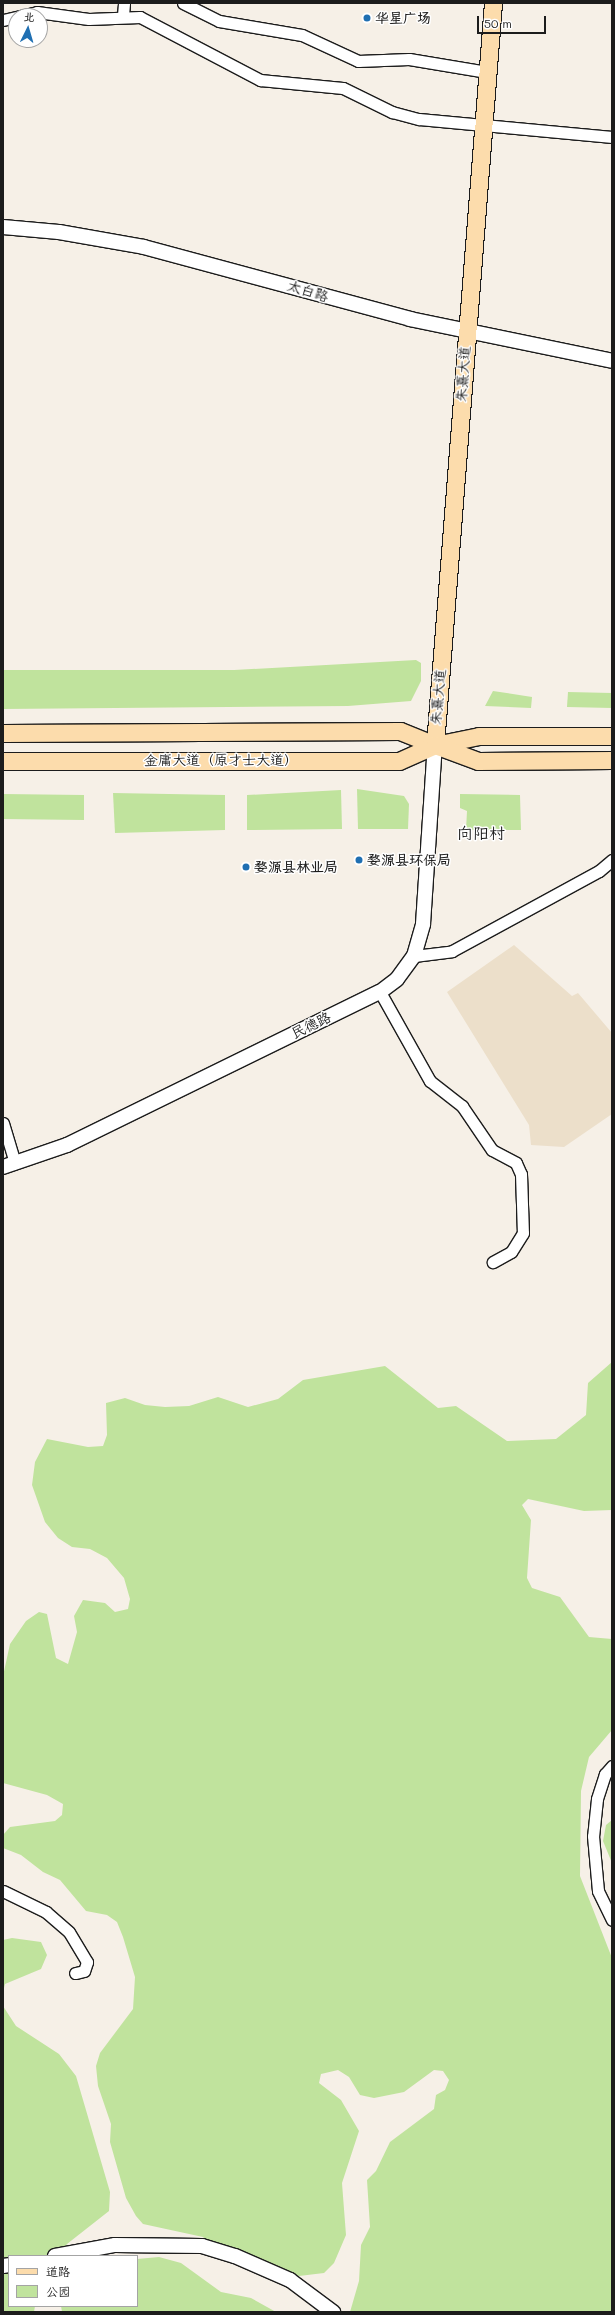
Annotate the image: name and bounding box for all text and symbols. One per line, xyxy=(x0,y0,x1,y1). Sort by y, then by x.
north arrow xyxy=(8,8,48,48)
scale bar xyxy=(479,8,548,34)
text: 北 xyxy=(23,9,35,24)
place label: 华星广场 xyxy=(375,10,431,26)
marker: 华星广场 xyxy=(362,13,372,23)
text: 50 m xyxy=(484,15,512,31)
street label: 太白路 xyxy=(285,277,331,305)
street label: 朱熹大道 xyxy=(453,345,473,403)
street label: 朱熹大道 xyxy=(427,668,449,726)
street label: 金庸大道（原才士大道） xyxy=(144,752,298,768)
district label: 向阳村 xyxy=(457,823,505,843)
place label: 婺源县环保局 xyxy=(367,852,451,868)
marker: 婺源县环保局 xyxy=(354,855,364,865)
place label: 婺源县林业局 xyxy=(254,859,338,875)
marker: 婺源县林业局 xyxy=(241,862,251,872)
street label: 民德路 xyxy=(288,1008,334,1042)
legend xyxy=(8,2255,138,2307)
text: 道路 xyxy=(46,2263,70,2279)
text: 公园 xyxy=(46,2283,70,2299)

